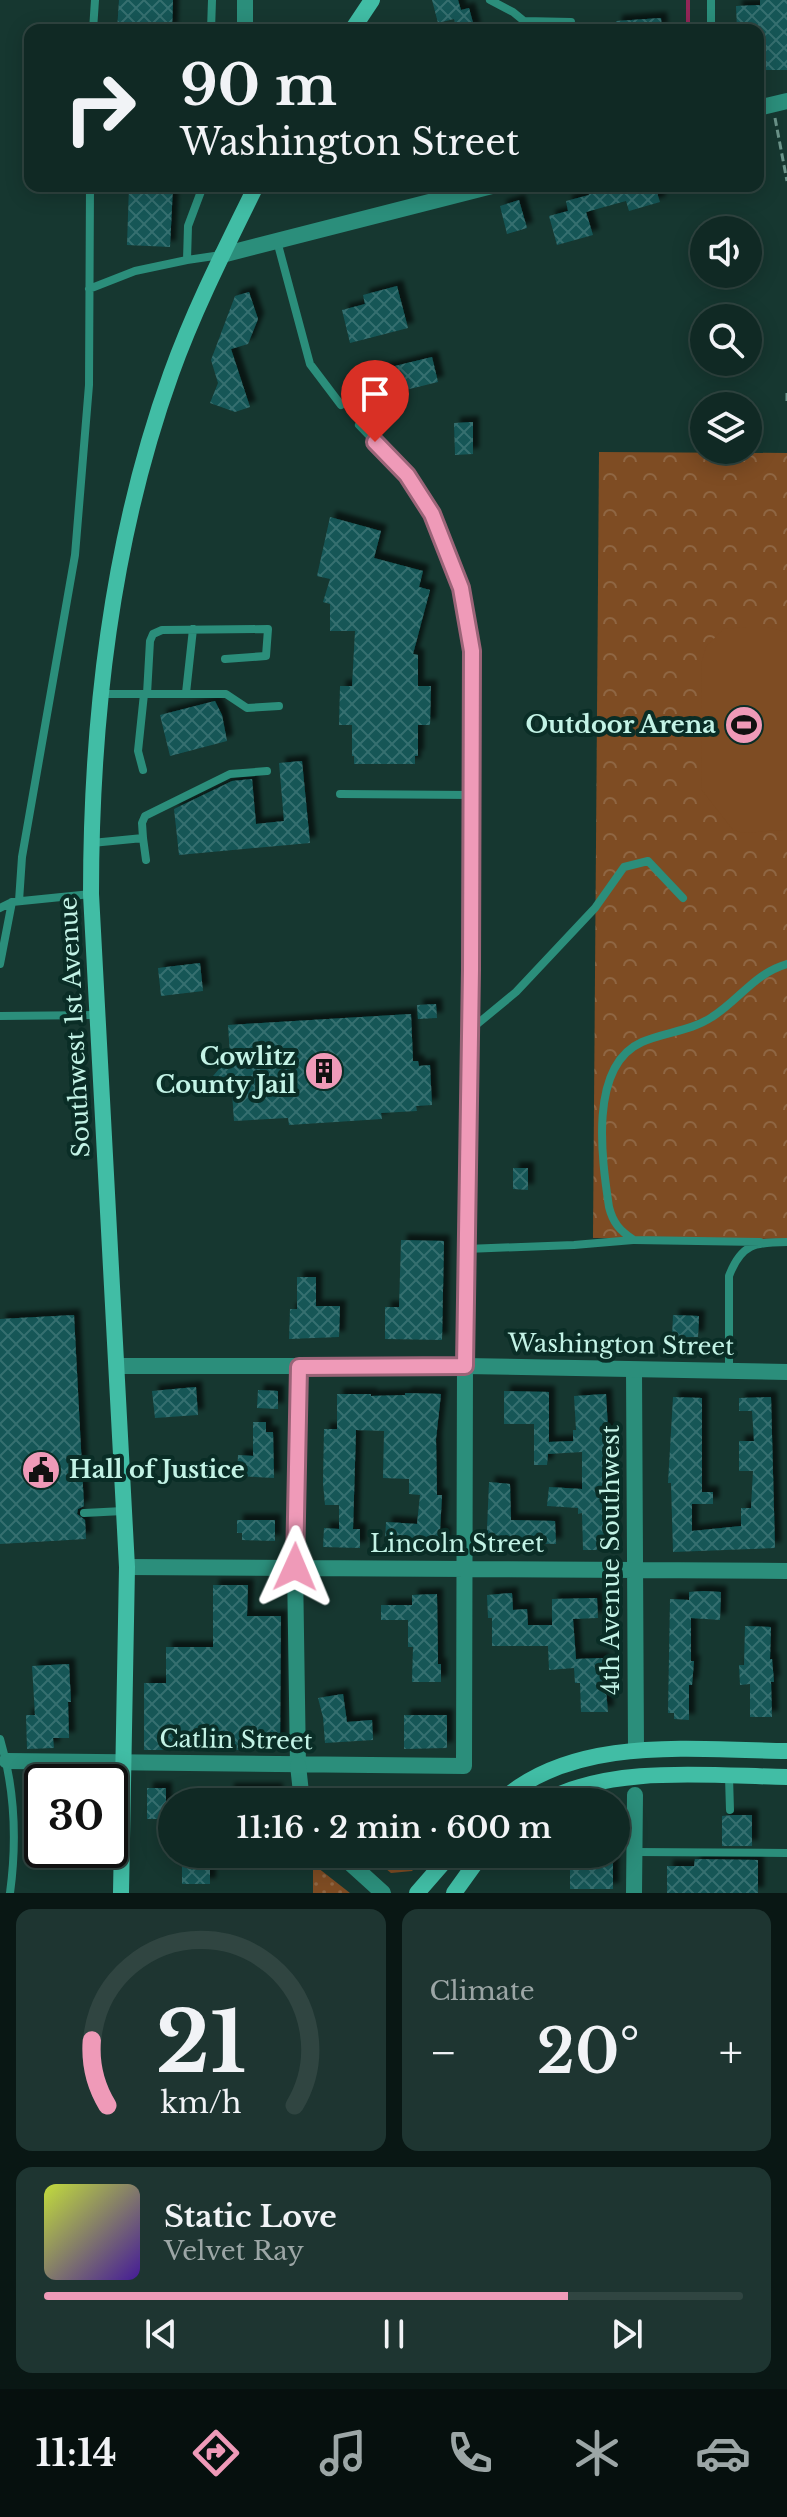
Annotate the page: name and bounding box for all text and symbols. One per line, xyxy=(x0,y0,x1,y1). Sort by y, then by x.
text: 90 m xyxy=(180,51,337,120)
icon: right xyxy=(48,56,152,160)
text: Washington Street xyxy=(180,120,519,165)
map controls xyxy=(690,216,762,464)
button: sound xyxy=(690,216,762,288)
button: search xyxy=(690,304,762,376)
pin xyxy=(341,360,409,442)
icon: arrive xyxy=(353,372,397,416)
button: layers xyxy=(690,392,762,464)
sports icon: Outdoor Arena xyxy=(723,704,765,746)
place label: Outdoor Arena xyxy=(525,710,716,739)
street label: Southwest 1st Avenue xyxy=(53,896,96,1158)
place label: Cowlitz County Jail xyxy=(156,1042,296,1099)
building icon: Cowlitz County Jail xyxy=(303,1050,345,1092)
street label: Washington Street xyxy=(507,1328,734,1361)
street label: 4th Avenue Southwest xyxy=(596,1425,625,1695)
public building icon: Hall of Justice xyxy=(20,1449,62,1491)
place label: Hall of Justice xyxy=(69,1455,245,1484)
position arrow xyxy=(253,1525,337,1609)
street label: Lincoln Street xyxy=(370,1529,544,1558)
street label: Catlin Street xyxy=(159,1724,313,1755)
speed limit sign: 30 xyxy=(24,1764,128,1868)
text: 11:16 · 2 min · 600 m xyxy=(236,1809,552,1846)
text: Climate xyxy=(430,1975,535,2007)
text: 21 xyxy=(156,1991,246,2094)
text: 20° xyxy=(537,2015,640,2089)
text: − xyxy=(430,2025,457,2080)
text: + xyxy=(719,2025,743,2080)
text: km/h xyxy=(160,2085,241,2121)
text: Static Love xyxy=(164,2198,337,2235)
text: Velvet Ray xyxy=(164,2235,304,2267)
icon: previous xyxy=(139,2312,183,2356)
icon: pause xyxy=(372,2312,416,2356)
icon: next xyxy=(605,2312,649,2356)
icon: directions xyxy=(188,2425,244,2481)
icon: music xyxy=(315,2425,371,2481)
icon: phone xyxy=(442,2425,498,2481)
icon: climate xyxy=(569,2425,625,2481)
icon: car xyxy=(695,2425,751,2481)
text: 11:14 xyxy=(35,2431,117,2476)

